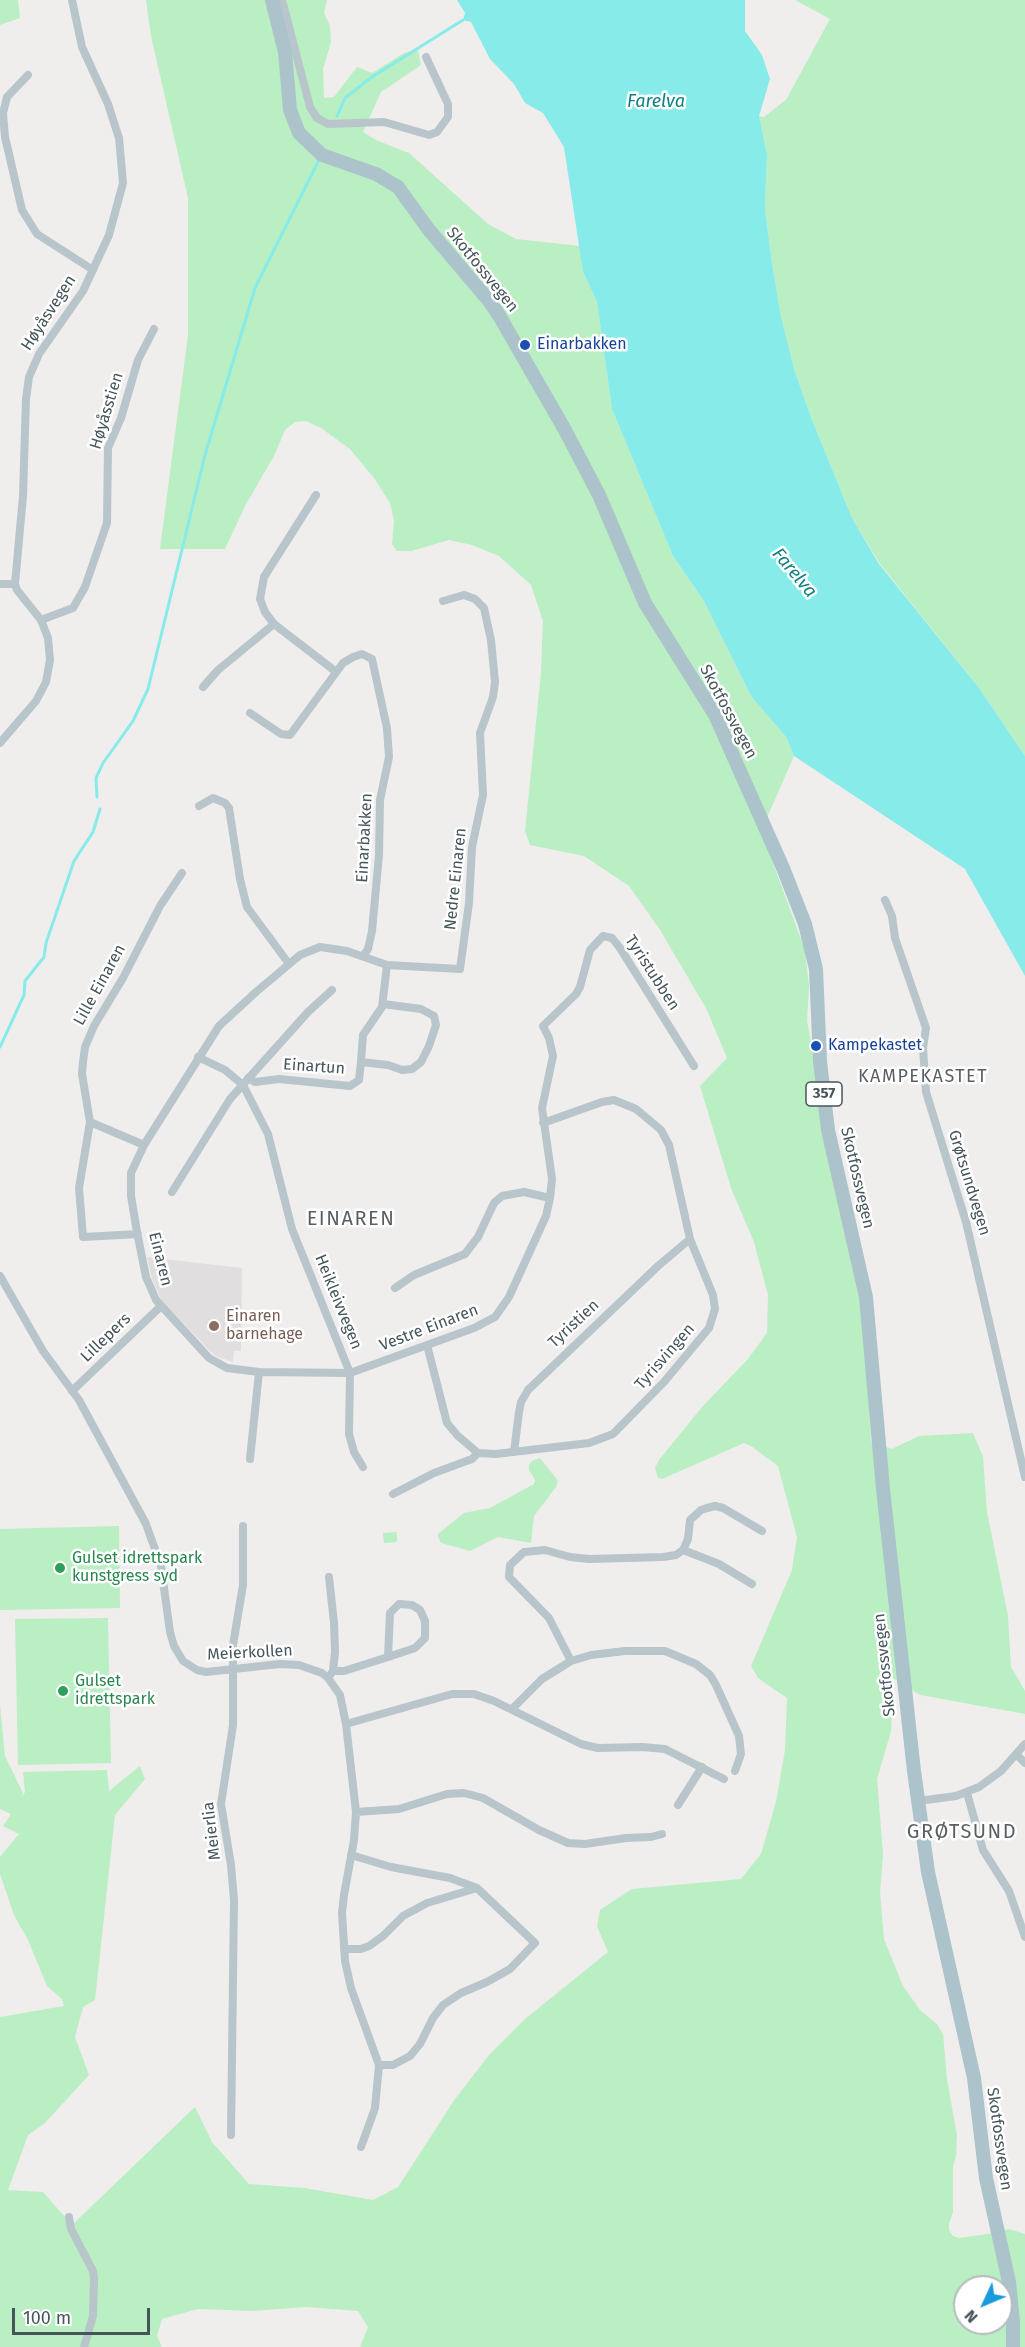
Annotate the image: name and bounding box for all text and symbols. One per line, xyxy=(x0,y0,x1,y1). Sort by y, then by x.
water label: Farelva xyxy=(627,91,685,113)
street label: Skotfossvegen xyxy=(442,224,522,316)
street label: Høyåsvegen xyxy=(17,272,81,354)
place label: Einarbakken xyxy=(537,335,627,355)
marker: Einarbakken xyxy=(518,338,532,352)
street label: Høyåsstien xyxy=(86,370,128,452)
water label: Farelva xyxy=(767,544,821,602)
street label: Skotfossvegen xyxy=(695,662,761,762)
street label: Einarbakken xyxy=(353,793,377,883)
street label: Nedre Einaren xyxy=(441,827,471,931)
street label: Tyristubben xyxy=(621,932,683,1014)
street label: Lille Einaren xyxy=(70,941,130,1029)
place label: Kampekastet xyxy=(828,1036,922,1056)
marker: Kampekastet xyxy=(809,1039,823,1053)
street label: Einartun xyxy=(283,1055,345,1079)
district label: KAMPEKASTET xyxy=(858,1066,988,1088)
road number: 357 xyxy=(806,1082,842,1106)
street label: Skotfossvegen xyxy=(836,1125,878,1231)
street label: Grøtsundvegen xyxy=(944,1128,994,1238)
district label: EINAREN xyxy=(307,1207,395,1231)
street label: Einaren xyxy=(144,1230,176,1288)
street label: Heikleivvegen xyxy=(310,1252,366,1352)
street label: Tyristien xyxy=(545,1296,603,1352)
street label: Vestre Einaren xyxy=(377,1300,481,1356)
place label: Einaren barnehage xyxy=(226,1307,303,1345)
street label: Lillepers xyxy=(77,1310,135,1366)
marker: Einaren barnehage xyxy=(207,1319,221,1333)
street label: Tyrisvingen xyxy=(631,1320,699,1394)
place label: Gulset idrettspark kunstgress syd xyxy=(72,1549,202,1587)
marker: Gulset idrettspark kunstgress syd xyxy=(53,1561,67,1575)
street label: Skotfossvegen xyxy=(870,1612,900,1718)
street label: Meierkollen xyxy=(207,1641,293,1665)
place label: Gulset idrettspark xyxy=(75,1672,155,1710)
marker: Gulset idrettspark xyxy=(56,1684,70,1698)
street label: Meierlia xyxy=(199,1801,225,1861)
district label: GRØTSUND xyxy=(907,1820,1017,1844)
street label: Skotfossvegen xyxy=(982,2086,1016,2192)
north arrow xyxy=(953,2275,1013,2335)
scale bar xyxy=(15,2296,153,2334)
text: N xyxy=(961,2306,982,2327)
text: 100 m xyxy=(23,2307,71,2329)

